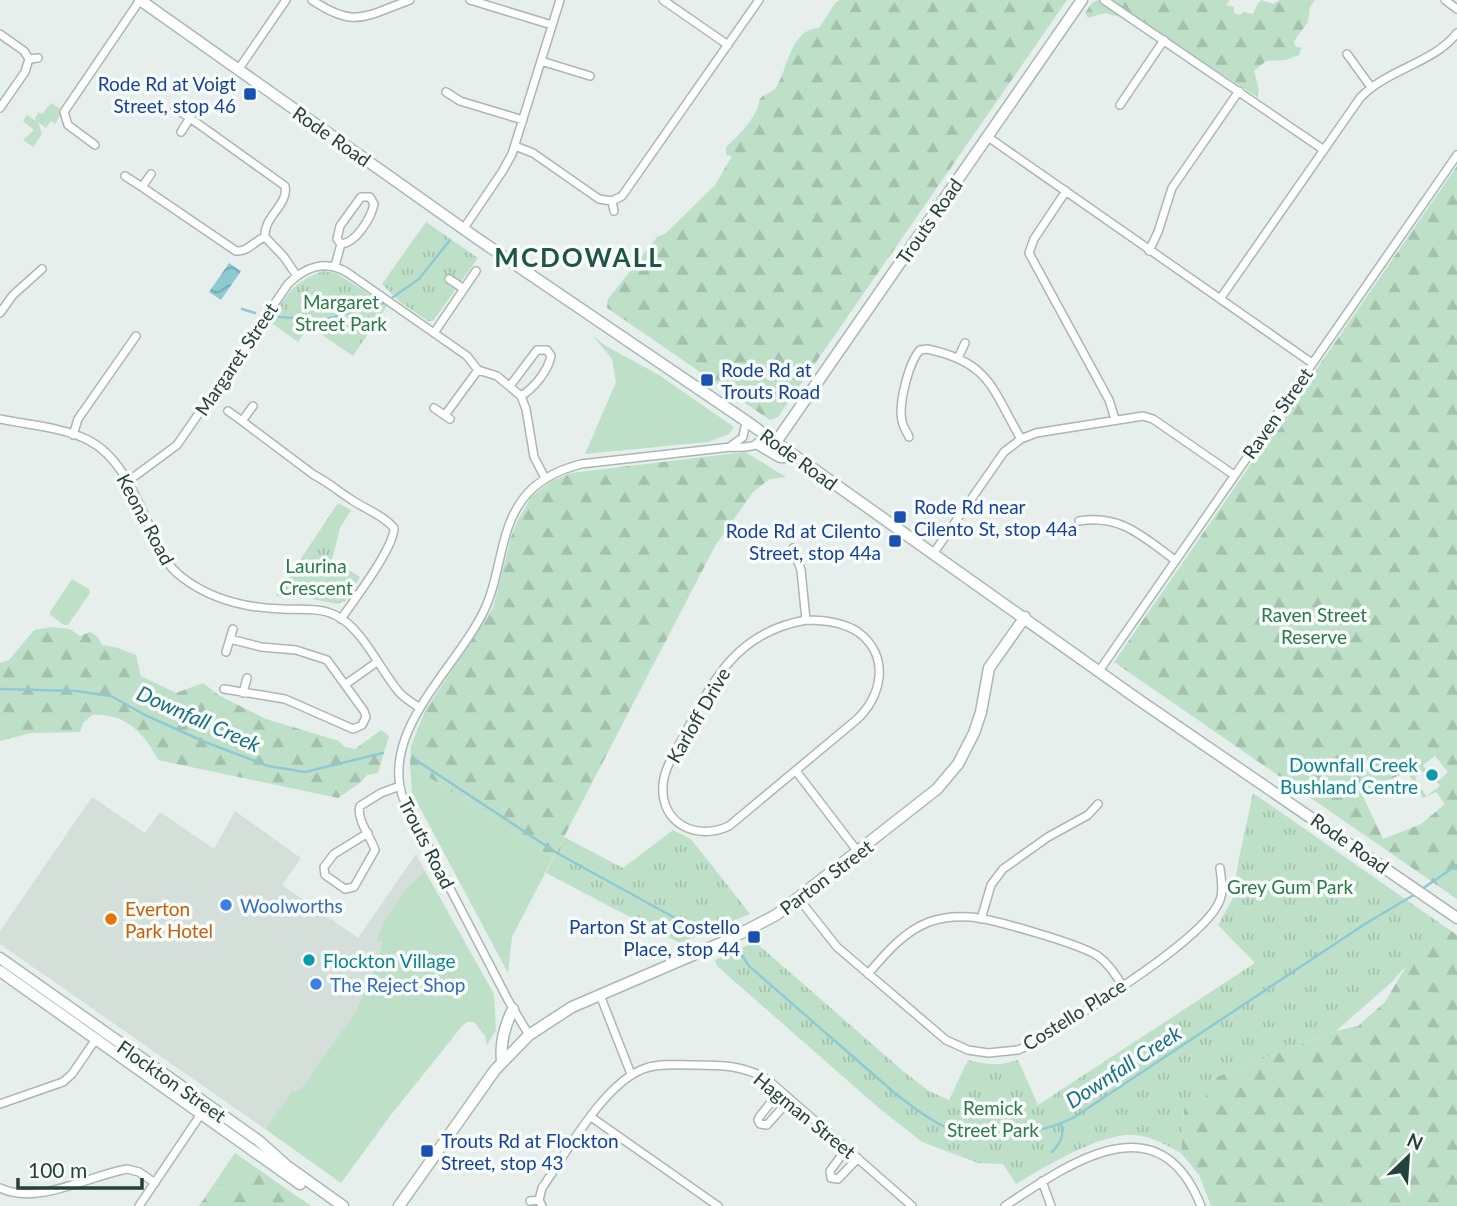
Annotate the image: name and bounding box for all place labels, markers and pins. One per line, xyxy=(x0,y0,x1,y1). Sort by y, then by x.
place label: Rode Rd at Voigt Street, stop 46 xyxy=(98,72,236,117)
marker: Rode Rd at Voigt Street, stop 46 xyxy=(242,86,258,102)
place label: Rode Rd at Trouts Road xyxy=(721,358,820,403)
marker: Rode Rd at Trouts Road xyxy=(699,372,715,388)
place label: Rode Rd near Cilento St, stop 44a xyxy=(914,495,1077,540)
marker: Rode Rd near Cilento St, stop 44a xyxy=(892,509,908,525)
place label: Rode Rd at Cilento Street, stop 44a xyxy=(726,519,881,564)
marker: Rode Rd at Cilento Street, stop 44a xyxy=(887,533,903,549)
place label: Downfall Creek Bushland Centre xyxy=(1280,753,1418,798)
marker: Downfall Creek Bushland Centre xyxy=(1424,767,1440,783)
place label: Woolworths xyxy=(240,894,343,917)
place label: Everton Park Hotel xyxy=(125,897,213,942)
marker: Woolworths xyxy=(218,897,234,913)
marker: Everton Park Hotel xyxy=(103,911,119,927)
place label: Parton St at Costello Place, stop 44 xyxy=(569,915,740,960)
marker: Parton St at Costello Place, stop 44 xyxy=(746,929,762,945)
place label: Flockton Village xyxy=(323,949,455,972)
marker: Flockton Village xyxy=(301,952,317,968)
place label: The Reject Shop xyxy=(330,973,465,996)
marker: The Reject Shop xyxy=(308,976,324,992)
place label: Trouts Rd at Flockton Street, stop 43 xyxy=(441,1129,619,1174)
marker: Trouts Rd at Flockton Street, stop 43 xyxy=(419,1143,435,1159)

